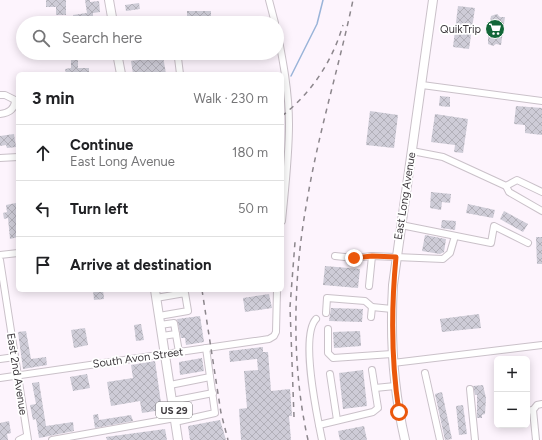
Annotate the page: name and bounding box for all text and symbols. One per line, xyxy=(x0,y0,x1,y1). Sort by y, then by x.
search box xyxy=(16,16,284,60)
supermarket icon: QuikTrip xyxy=(484,18,506,40)
place label: QuikTrip xyxy=(440,23,481,36)
icon: search xyxy=(30,27,52,49)
text: Search here xyxy=(62,29,142,47)
text: 3 min xyxy=(32,88,74,108)
text: Walk · 230 m xyxy=(194,91,268,106)
text: Continue xyxy=(70,136,133,154)
icon: ahead xyxy=(32,142,54,164)
text: 180 m xyxy=(232,145,268,160)
street label: East Long Avenue xyxy=(392,151,418,241)
text: East Long Avenue xyxy=(70,154,175,169)
icon: left xyxy=(32,198,54,220)
text: Turn left xyxy=(70,200,128,218)
text: 50 m xyxy=(238,201,268,216)
route end xyxy=(345,249,363,267)
icon: arrive xyxy=(32,254,54,276)
text: Arrive at destination xyxy=(70,256,211,274)
street label: East 2nd Avenue xyxy=(4,332,30,416)
street label: South Avon Street xyxy=(92,345,184,371)
map controls xyxy=(494,356,530,428)
button: + xyxy=(494,356,530,392)
button: − xyxy=(494,392,530,428)
road number: US 29 xyxy=(156,402,192,418)
route start xyxy=(390,403,408,421)

